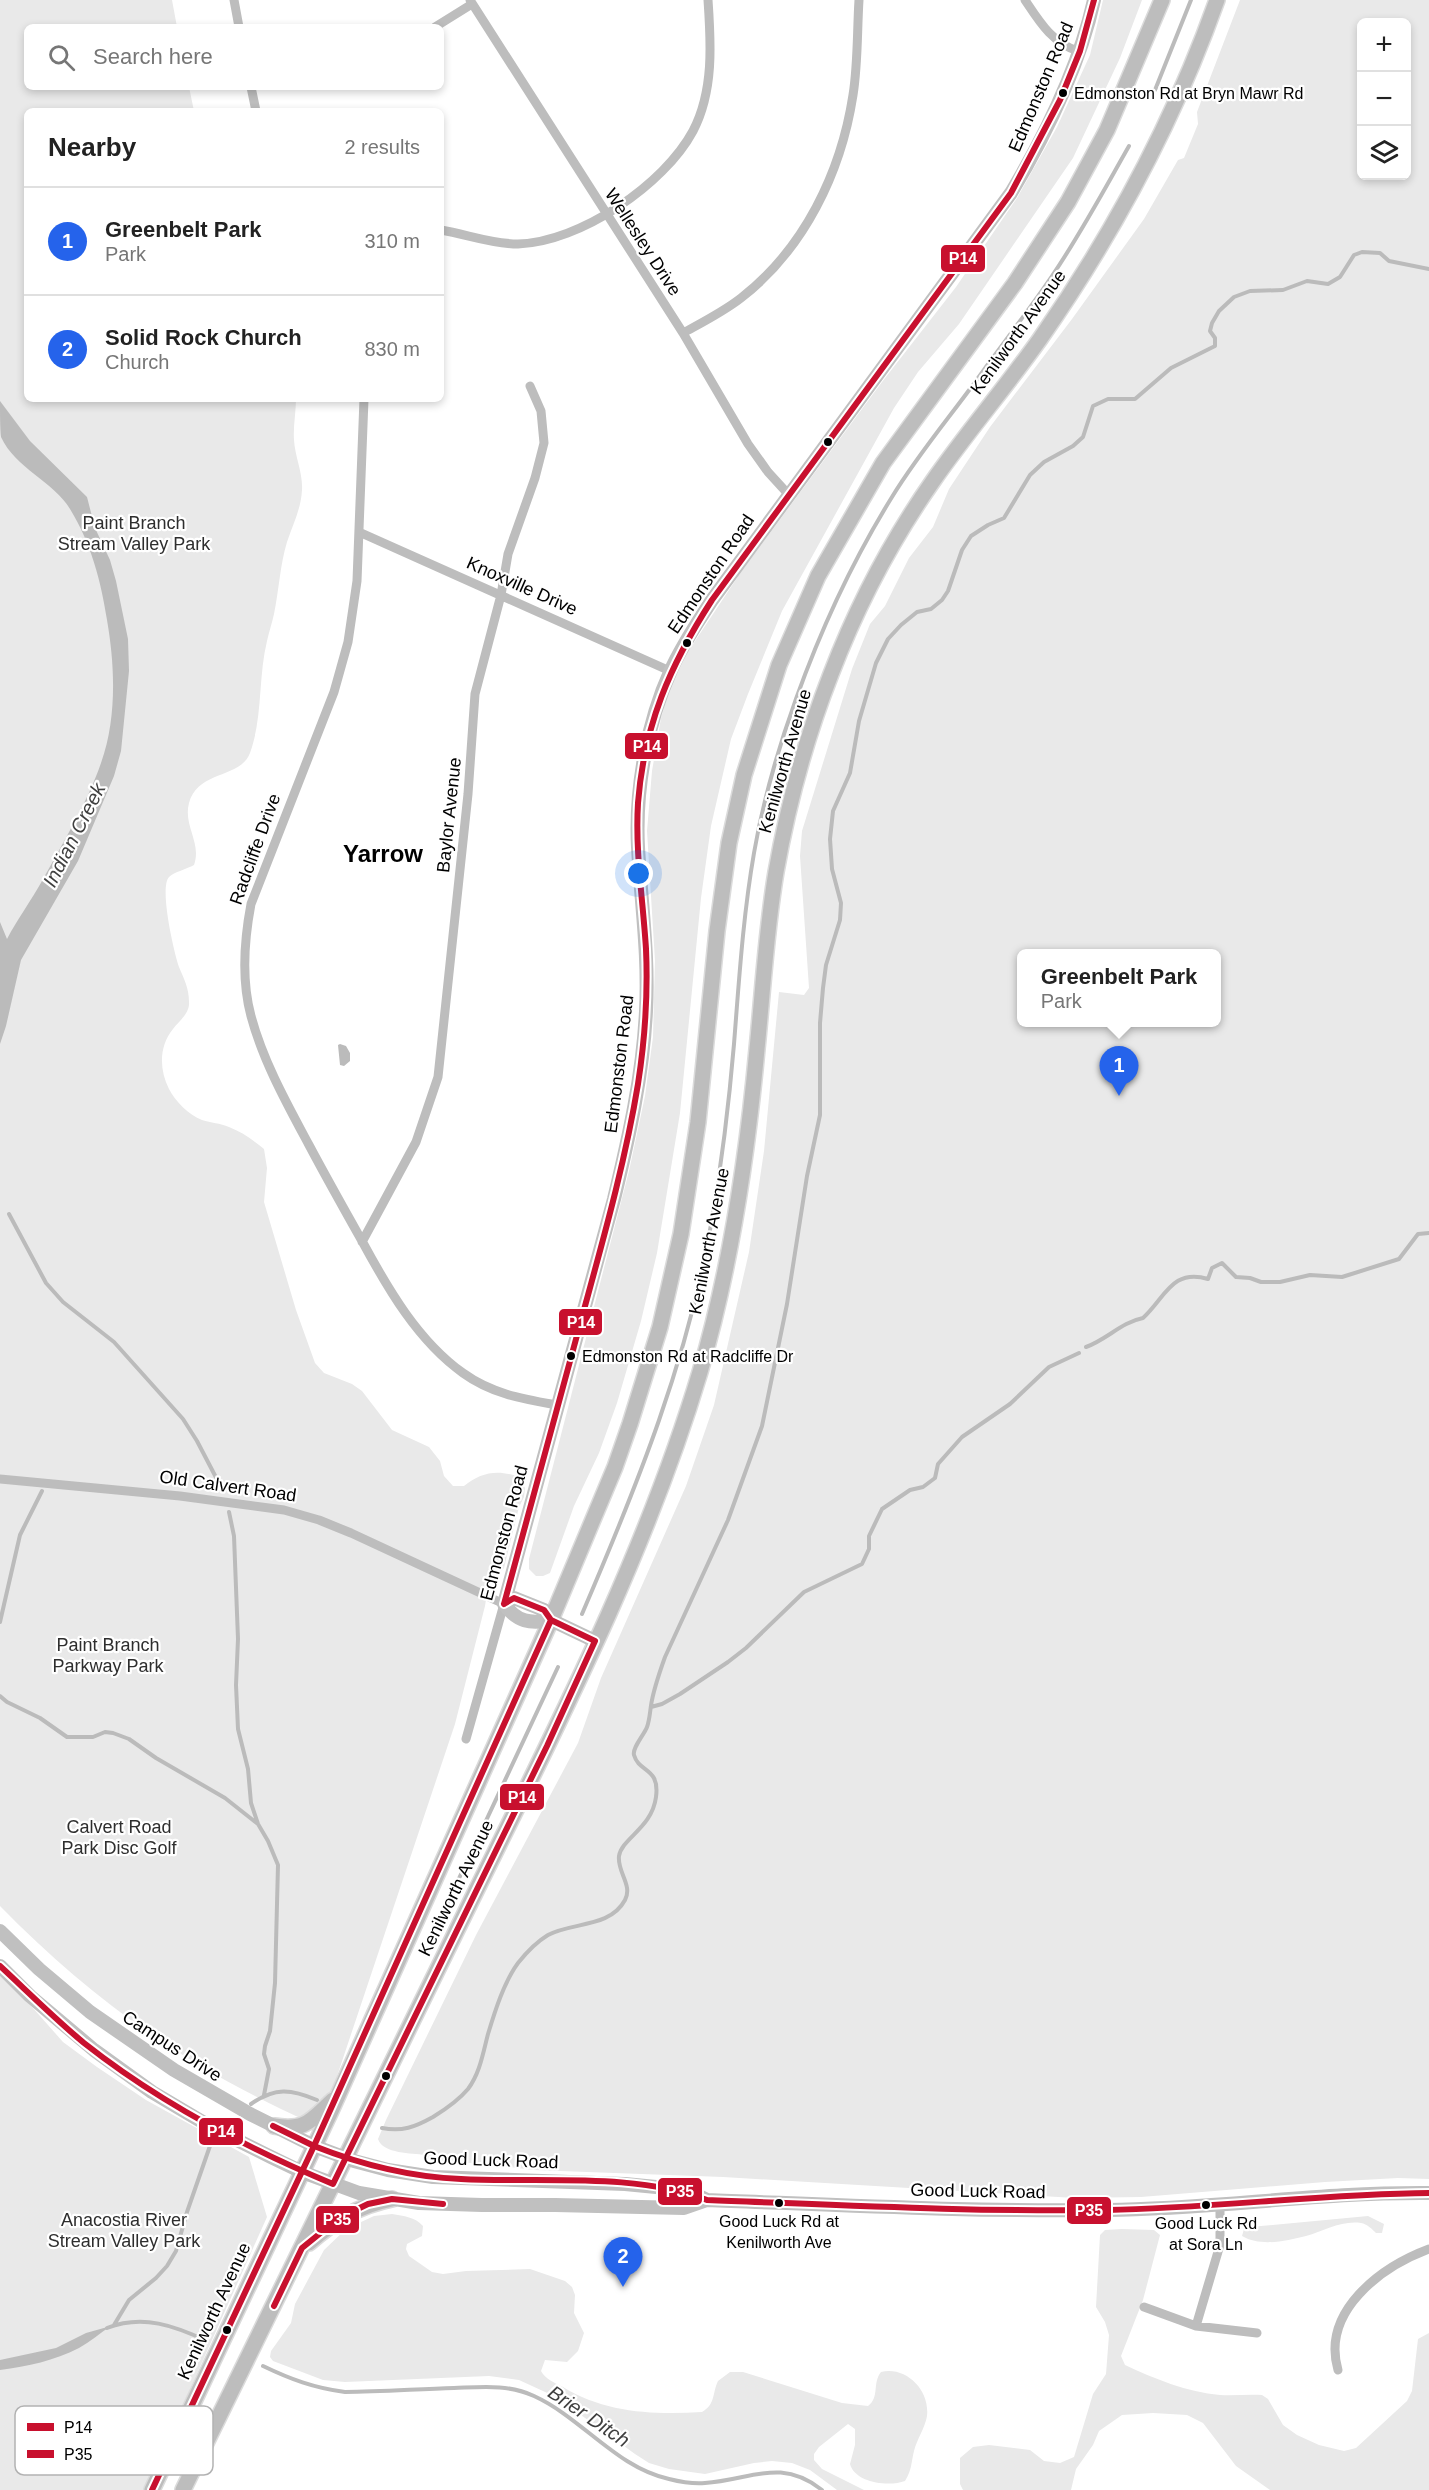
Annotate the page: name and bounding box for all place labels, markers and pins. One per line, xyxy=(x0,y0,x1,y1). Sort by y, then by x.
place label: Edmonston Rd at Bryn Mawr Rd xyxy=(1074,85,1303,102)
marker: Edmonston Rd at Bryn Mawr Rd xyxy=(1057,87,1069,99)
unlabelled marker xyxy=(822,436,834,448)
unlabelled marker xyxy=(681,637,693,649)
pin: 1 xyxy=(1100,1046,1138,1096)
place label: Edmonston Rd at Radcliffe Dr xyxy=(582,1348,794,1365)
marker: Edmonston Rd at Radcliffe Dr xyxy=(565,1350,577,1362)
unlabelled marker xyxy=(380,2070,392,2082)
marker: Good Luck Rd at Kenilworth Ave xyxy=(773,2197,785,2209)
marker: Good Luck Rd at Sora Ln xyxy=(1200,2199,1212,2211)
place label: Good Luck Rd at Kenilworth Ave xyxy=(719,2213,840,2251)
place label: Good Luck Rd at Sora Ln xyxy=(1155,2215,1257,2253)
pin: 2 xyxy=(604,2238,642,2287)
unlabelled marker xyxy=(221,2324,233,2336)

